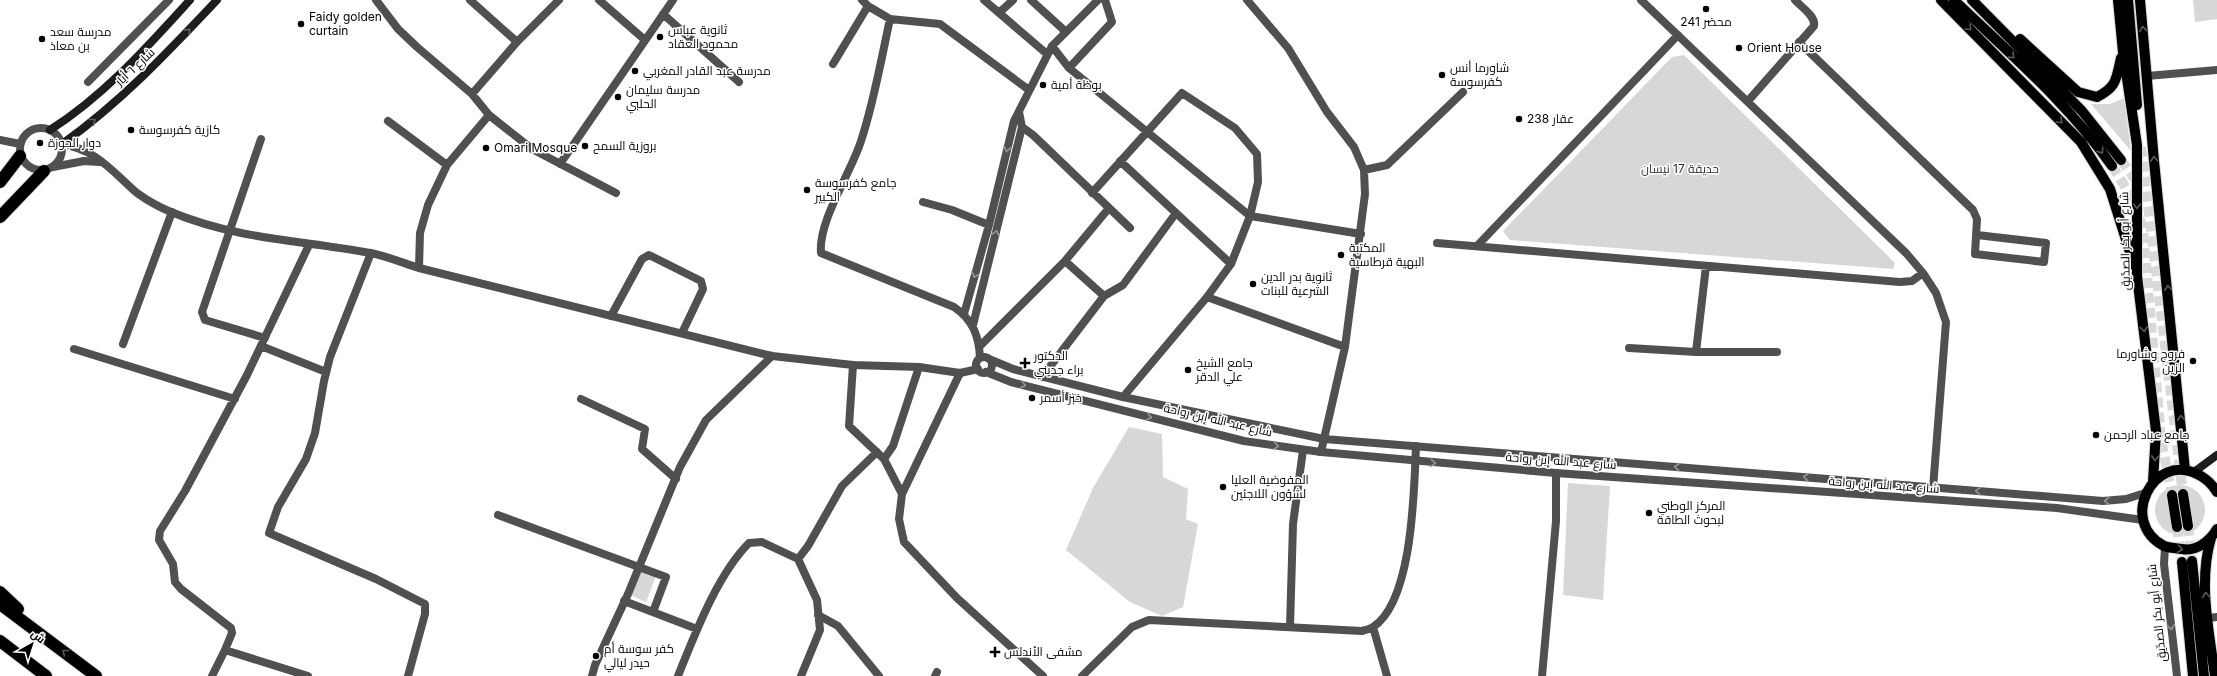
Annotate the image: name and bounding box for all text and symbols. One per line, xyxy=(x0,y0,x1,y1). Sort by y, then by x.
marker: محضر 241 xyxy=(1701,4,1711,14)
place label: Faidy golden curtain xyxy=(309,9,382,38)
place label: محضر 241 xyxy=(1680,14,1732,29)
marker: Faidy golden curtain xyxy=(296,19,306,29)
place label: ثانوية عباس محمود العقاد xyxy=(668,22,738,51)
one-way arrow xyxy=(1964,23,1972,31)
place label: مدرسة سعد بن معاذ xyxy=(50,24,112,53)
one-way arrow xyxy=(2139,26,2148,32)
one-way arrow xyxy=(183,28,190,36)
marker: ثانوية عباس محمود العقاد xyxy=(655,32,665,42)
marker: مدرسة سعد بن معاذ xyxy=(37,34,47,44)
place label: Orient House xyxy=(1747,40,1822,55)
marker: Orient House xyxy=(1734,43,1744,53)
street label: شارع ٦ أيار xyxy=(111,44,158,90)
one-way arrow xyxy=(2008,51,2015,58)
place label: شاورما أنس كفرسوسة xyxy=(1450,60,1509,89)
place label: مدرسة عبد القادر المغربي xyxy=(643,63,771,81)
marker: مدرسة عبد القادر المغربي xyxy=(630,66,640,76)
marker: شاورما أنس كفرسوسة xyxy=(1437,70,1447,80)
place label: بوظة أمية xyxy=(1051,77,1102,92)
marker: بوظة أمية xyxy=(1038,80,1048,90)
place label: مدرسة سليمان الحلبي xyxy=(626,82,700,114)
marker: مدرسة سليمان الحلبي xyxy=(613,92,623,102)
place label: عقار 238 xyxy=(1527,111,1574,126)
marker: عقار 238 xyxy=(1514,114,1524,124)
one-way arrow xyxy=(2055,116,2063,124)
one-way arrow xyxy=(89,118,96,125)
place label: كازية كفرسوسة xyxy=(139,122,220,137)
marker: كازية كفرسوسة xyxy=(126,125,136,135)
place label: دوار الجوزة xyxy=(48,135,101,150)
marker: دوار الجوزة xyxy=(35,138,45,148)
place label: بروزية السمح xyxy=(593,138,656,154)
place label: Omari Mosque xyxy=(494,140,577,155)
marker: بروزية السمح xyxy=(580,141,590,151)
marker: Omari Mosque xyxy=(481,143,491,153)
one-way arrow xyxy=(1003,145,1012,152)
one-way arrow xyxy=(2097,147,2104,154)
one-way arrow xyxy=(2149,156,2158,162)
park label: حديقة 17 نيسان xyxy=(1641,161,1719,176)
place label: جامع كفرسوسة الكبير xyxy=(814,175,896,204)
marker: جامع كفرسوسة الكبير xyxy=(802,185,812,195)
street label: شارع أبو بكر الصدّيق xyxy=(2116,192,2134,290)
one-way arrow xyxy=(2133,203,2141,209)
one-way arrow xyxy=(991,230,1000,237)
place label: المكتبة البهية قرطاسية xyxy=(1349,240,1425,269)
marker: المكتبة البهية قرطاسية xyxy=(1336,250,1346,260)
place label: ثانوية بدر الدين الشرعية للبنات xyxy=(1261,269,1333,298)
one-way arrow xyxy=(971,271,980,278)
marker: ثانوية بدر الدين الشرعية للبنات xyxy=(1248,279,1258,289)
one-way arrow xyxy=(2163,285,2172,291)
one-way arrow xyxy=(2139,326,2148,332)
place label: فروج وشاورما الزين xyxy=(2116,346,2185,375)
place label: الدكتور براء جديني xyxy=(1033,348,1084,380)
place label: جامع الشيخ علي الدقر xyxy=(1195,355,1253,387)
marker: فروج وشاورما الزين xyxy=(2188,356,2198,366)
marker: الدكتور براء جديني xyxy=(1019,357,1031,369)
marker: جامع الشيخ علي الدقر xyxy=(1183,365,1193,375)
one-way arrow xyxy=(1020,380,1026,388)
place label: خبز أسمر xyxy=(1039,390,1082,405)
marker: خبز أسمر xyxy=(1027,393,1037,403)
street label: شارع عبد الله إبن رواحة xyxy=(1162,400,1274,440)
one-way arrow xyxy=(1146,412,1152,420)
one-way arrow xyxy=(2177,414,2186,421)
place label: جامع عباد الرحمن xyxy=(2104,427,2189,443)
marker: جامع عباد الرحمن xyxy=(2091,430,2101,440)
one-way arrow xyxy=(1273,441,1279,450)
street label: شارع عبد الله إبن رواحة xyxy=(1505,449,1617,473)
one-way arrow xyxy=(2150,455,2159,461)
one-way arrow xyxy=(1430,459,1436,468)
one-way arrow xyxy=(1674,463,1680,472)
place label: المفوضية العليا لشؤون اللاجئين xyxy=(1231,472,1309,501)
one-way arrow xyxy=(1803,473,1809,482)
street label: شارع عبد الله إبن رواحة xyxy=(1828,473,1940,497)
marker: المفوضية العليا لشؤون اللاجئين xyxy=(1218,482,1228,492)
one-way arrow xyxy=(1975,487,1981,496)
one-way arrow xyxy=(2104,496,2110,505)
place label: المركز الوطني لبحوث الطاقة xyxy=(1657,498,1725,527)
marker: المركز الوطني لبحوث الطاقة xyxy=(1644,508,1654,518)
one-way arrow xyxy=(2177,544,2184,553)
street label: شارع أبو بكر الصدّيق xyxy=(2144,563,2170,663)
one-way arrow xyxy=(2202,592,2211,598)
north arrow xyxy=(12,624,52,664)
one-way arrow xyxy=(2167,624,2176,630)
text: ش xyxy=(28,626,48,646)
place label: كفر سوسة أم حيدر ليالي xyxy=(604,641,674,673)
place label: مشفى الأندلس xyxy=(1004,644,1083,659)
marker: مشفى الأندلس xyxy=(989,646,1001,658)
one-way arrow xyxy=(63,650,70,657)
marker: كفر سوسة أم حيدر ليالي xyxy=(591,651,601,661)

